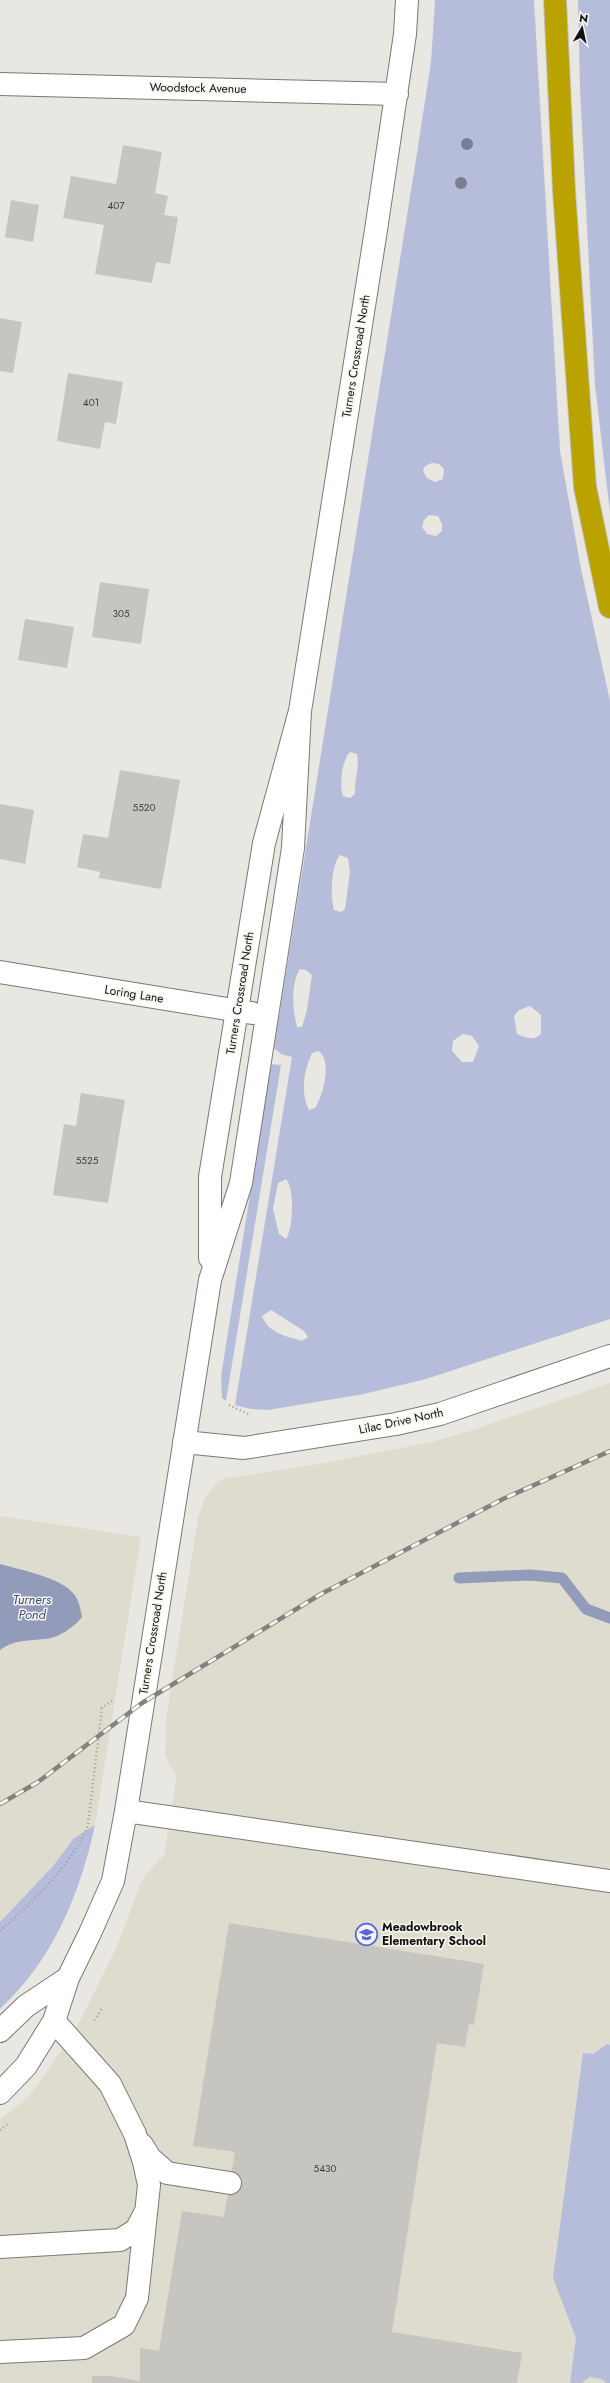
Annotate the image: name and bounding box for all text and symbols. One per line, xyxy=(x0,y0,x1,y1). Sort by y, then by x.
north arrow xyxy=(562,8,602,48)
text: N xyxy=(578,10,589,27)
street label: Woodstock Avenue xyxy=(149,78,247,98)
house number: 407 xyxy=(107,198,125,213)
street label: Turners Crossroad North xyxy=(337,293,375,419)
house number: 401 xyxy=(83,395,99,410)
house number: 305 xyxy=(112,606,130,621)
house number: 5520 xyxy=(133,800,155,815)
street label: Turners Crossroad North xyxy=(221,930,259,1056)
street label: Loring Lane xyxy=(103,980,165,1008)
house number: 5525 xyxy=(76,1153,99,1168)
street label: Lilac Drive North xyxy=(357,1403,445,1439)
street label: Turners Crossroad North xyxy=(134,1570,172,1696)
water label: Turners Pond xyxy=(13,1590,52,1624)
place label: Meadowbrook Elementary School xyxy=(382,1918,486,1950)
school or university icon: Meadowbrook Elementary School xyxy=(353,1921,379,1947)
house number: 5430 xyxy=(314,2161,336,2176)

